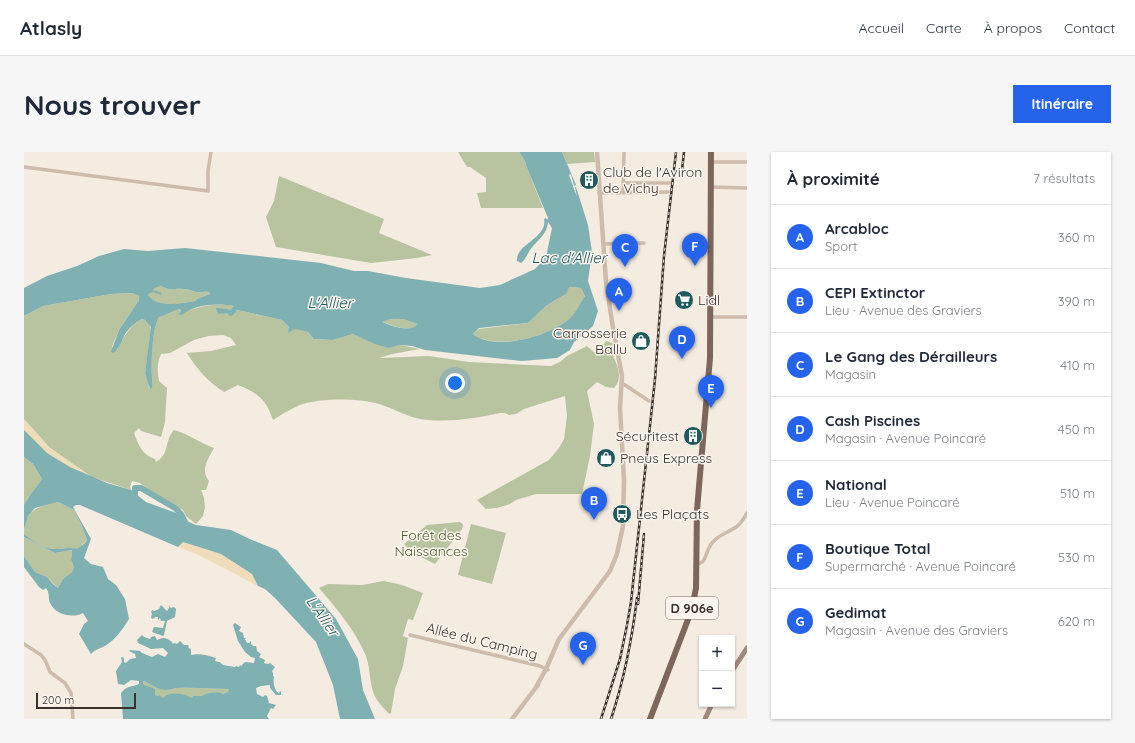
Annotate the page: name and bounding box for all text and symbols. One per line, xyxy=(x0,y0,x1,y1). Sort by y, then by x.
text: Atlasly xyxy=(20,16,82,40)
text: Accueil xyxy=(858,19,904,37)
text: Carte xyxy=(926,19,962,37)
text: À propos xyxy=(984,19,1042,37)
text: Contact xyxy=(1064,19,1115,37)
button: Itinéraire xyxy=(1013,85,1111,123)
text: Nous trouver xyxy=(24,87,201,122)
place label: Club de l'Aviron de Vichy xyxy=(603,163,702,197)
text: À proximité xyxy=(787,168,880,189)
building icon: Club de l'Aviron de Vichy xyxy=(578,169,600,191)
text: 7 résultats xyxy=(1033,170,1095,186)
text: Arcabloc xyxy=(825,219,888,238)
text: A xyxy=(796,229,804,245)
text: 360 m xyxy=(1058,229,1095,245)
pin: F xyxy=(682,233,708,266)
pin: C xyxy=(612,234,638,267)
text: Sport xyxy=(825,238,857,254)
water label: Lac d'Allier xyxy=(532,248,609,267)
pin: A xyxy=(606,278,632,311)
text: CEPI Extinctor xyxy=(825,283,925,302)
supermarket icon: Lidl xyxy=(673,289,695,311)
place label: Lidl xyxy=(698,291,720,309)
water label: L'Allier xyxy=(308,293,355,312)
text: B xyxy=(796,293,804,309)
text: 390 m xyxy=(1058,293,1095,309)
text: Lieu · Avenue des Graviers xyxy=(825,302,982,318)
place label: Carrosserie Ballu xyxy=(553,324,627,358)
pin: D xyxy=(669,326,695,359)
shop icon: Carrosserie Ballu xyxy=(630,330,652,352)
text: Le Gang des Dérailleurs xyxy=(825,347,997,366)
text: C xyxy=(796,357,804,373)
text: 410 m xyxy=(1060,357,1095,373)
text: Magasin xyxy=(825,366,876,382)
your location xyxy=(445,373,465,393)
pin: E xyxy=(698,375,724,408)
text: Cash Piscines xyxy=(825,411,920,430)
text: D xyxy=(795,421,805,437)
text: 450 m xyxy=(1058,421,1095,437)
building icon: Sécuritest xyxy=(682,425,704,447)
place label: Sécuritest xyxy=(616,427,679,445)
text: Magasin · Avenue Poincaré xyxy=(825,430,986,446)
shop icon: Pneus Express xyxy=(595,447,617,469)
place label: Pneus Express xyxy=(620,449,712,467)
text: National xyxy=(825,475,887,494)
text: E xyxy=(796,485,804,501)
text: 510 m xyxy=(1060,485,1095,501)
pin: B xyxy=(581,487,607,520)
text: Lieu · Avenue Poincaré xyxy=(825,494,960,510)
bus stop icon: Les Plaçats xyxy=(611,503,633,525)
place label: Les Plaçats xyxy=(636,505,709,523)
park label: Forêt des Naissances xyxy=(394,526,468,560)
text: Boutique Total xyxy=(825,539,930,558)
text: F xyxy=(796,549,804,565)
text: 530 m xyxy=(1058,549,1095,565)
text: Supermarché · Avenue Poincaré xyxy=(825,558,1016,574)
water label: L'Allier xyxy=(302,592,345,642)
road number: D 906e xyxy=(666,597,718,619)
text: Gedimat xyxy=(825,603,887,622)
text: G xyxy=(795,613,805,629)
text: 620 m xyxy=(1058,613,1095,629)
street label: Allée du Camping xyxy=(424,618,540,664)
text: Magasin · Avenue des Graviers xyxy=(825,622,1008,638)
pin: G xyxy=(570,632,596,665)
map controls xyxy=(699,635,735,707)
button: + xyxy=(699,635,735,671)
button: − xyxy=(699,671,735,707)
scale bar xyxy=(36,691,136,710)
text: 200 m xyxy=(42,693,74,707)

